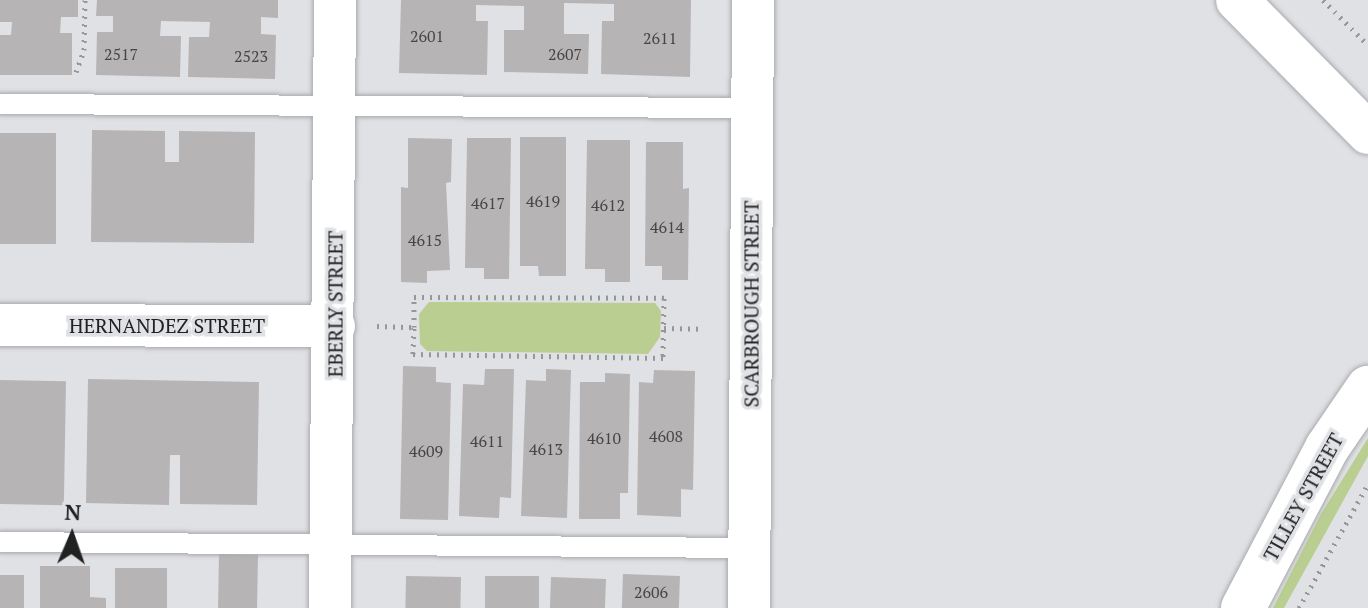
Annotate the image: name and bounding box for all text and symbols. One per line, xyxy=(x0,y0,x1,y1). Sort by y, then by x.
house number: 2601 xyxy=(410,26,444,46)
house number: 2611 xyxy=(643,28,677,48)
house number: 2517 xyxy=(104,44,138,64)
house number: 2607 xyxy=(548,44,582,64)
house number: 2523 xyxy=(234,46,268,66)
house number: 4619 xyxy=(526,191,560,211)
house number: 4617 xyxy=(471,193,505,213)
house number: 4612 xyxy=(591,195,625,215)
street label: SCARBROUGH STREET xyxy=(739,201,763,407)
house number: 4614 xyxy=(650,217,684,237)
house number: 4615 xyxy=(408,230,442,250)
street label: EBERLY STREET xyxy=(323,231,347,377)
street label: HERNANDEZ STREET xyxy=(69,313,265,337)
house number: 4608 xyxy=(649,426,683,446)
house number: 4610 xyxy=(587,428,621,448)
street label: TILLEY STREET xyxy=(1258,429,1348,565)
house number: 4611 xyxy=(470,431,504,451)
house number: 4613 xyxy=(529,439,563,459)
house number: 4609 xyxy=(409,441,443,461)
north arrow xyxy=(32,496,112,576)
text: N xyxy=(64,497,82,526)
house number: 2606 xyxy=(634,582,668,602)

